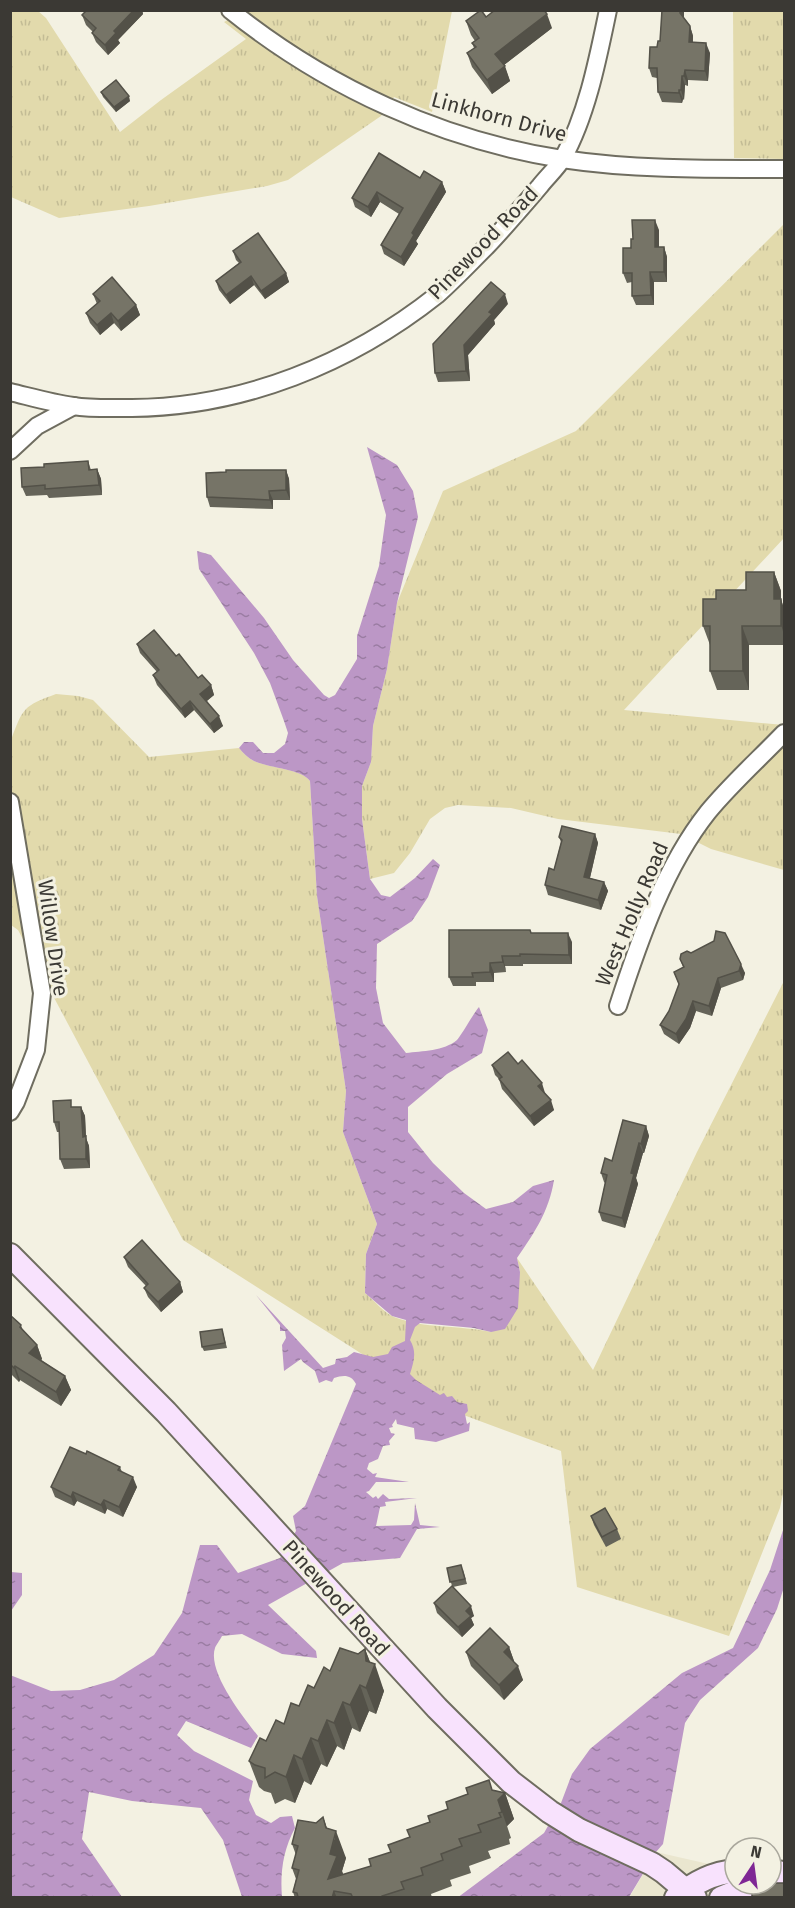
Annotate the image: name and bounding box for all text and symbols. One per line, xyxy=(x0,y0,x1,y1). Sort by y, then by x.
street label: Linkhorn Drive xyxy=(428,86,570,148)
street label: Pinewood Road xyxy=(422,181,544,305)
street label: West Holly Road xyxy=(590,838,674,990)
street label: Willow Drive xyxy=(32,878,74,998)
street label: Pinewood Road xyxy=(277,1534,395,1662)
north arrow xyxy=(723,1836,783,1896)
text: N xyxy=(749,1841,764,1862)

